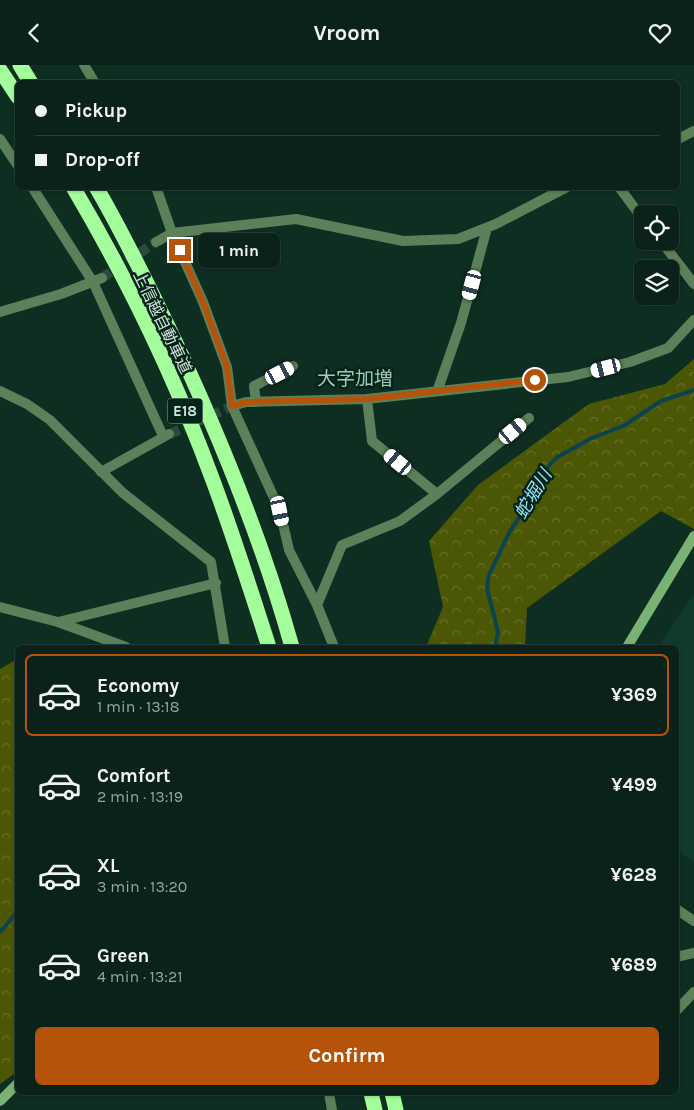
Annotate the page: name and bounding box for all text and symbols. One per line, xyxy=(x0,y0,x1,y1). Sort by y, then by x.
icon: back xyxy=(20,19,48,47)
icon: heart xyxy=(646,19,674,47)
text: Vroom xyxy=(314,20,380,46)
text: Pickup xyxy=(65,100,127,122)
text: Drop-off xyxy=(65,149,140,171)
map controls xyxy=(634,205,679,305)
button: locate xyxy=(634,205,679,250)
callout: 1 min xyxy=(198,233,280,267)
route end xyxy=(169,239,191,261)
text: 1 min xyxy=(219,241,259,260)
button: layers xyxy=(634,260,679,305)
street label: 上信越自動車道 xyxy=(129,268,196,377)
car xyxy=(460,269,483,301)
car xyxy=(589,357,622,379)
car xyxy=(263,360,296,386)
district label: 大字加増 xyxy=(317,368,393,390)
route start xyxy=(524,369,546,391)
road number: E18 xyxy=(168,399,202,423)
car xyxy=(496,416,529,446)
car xyxy=(381,447,414,477)
water label: 蛇堀川 xyxy=(510,463,557,523)
car xyxy=(269,495,290,527)
icon: car xyxy=(37,673,82,718)
text: Economy xyxy=(97,675,179,697)
text: ¥369 xyxy=(611,684,657,706)
text: 1 min · 13:18 xyxy=(97,697,179,716)
icon: car xyxy=(37,763,82,808)
text: Comfort xyxy=(97,765,171,787)
text: ¥499 xyxy=(611,774,657,796)
text: 2 min · 13:19 xyxy=(97,787,183,806)
icon: car xyxy=(37,853,82,898)
text: XL xyxy=(97,855,119,877)
text: ¥628 xyxy=(611,864,657,886)
text: 3 min · 13:20 xyxy=(97,877,187,896)
icon: car xyxy=(37,943,82,988)
text: Green xyxy=(97,945,149,967)
text: ¥689 xyxy=(610,954,657,976)
text: 4 min · 13:21 xyxy=(97,967,183,986)
button: Confirm xyxy=(35,1027,659,1085)

